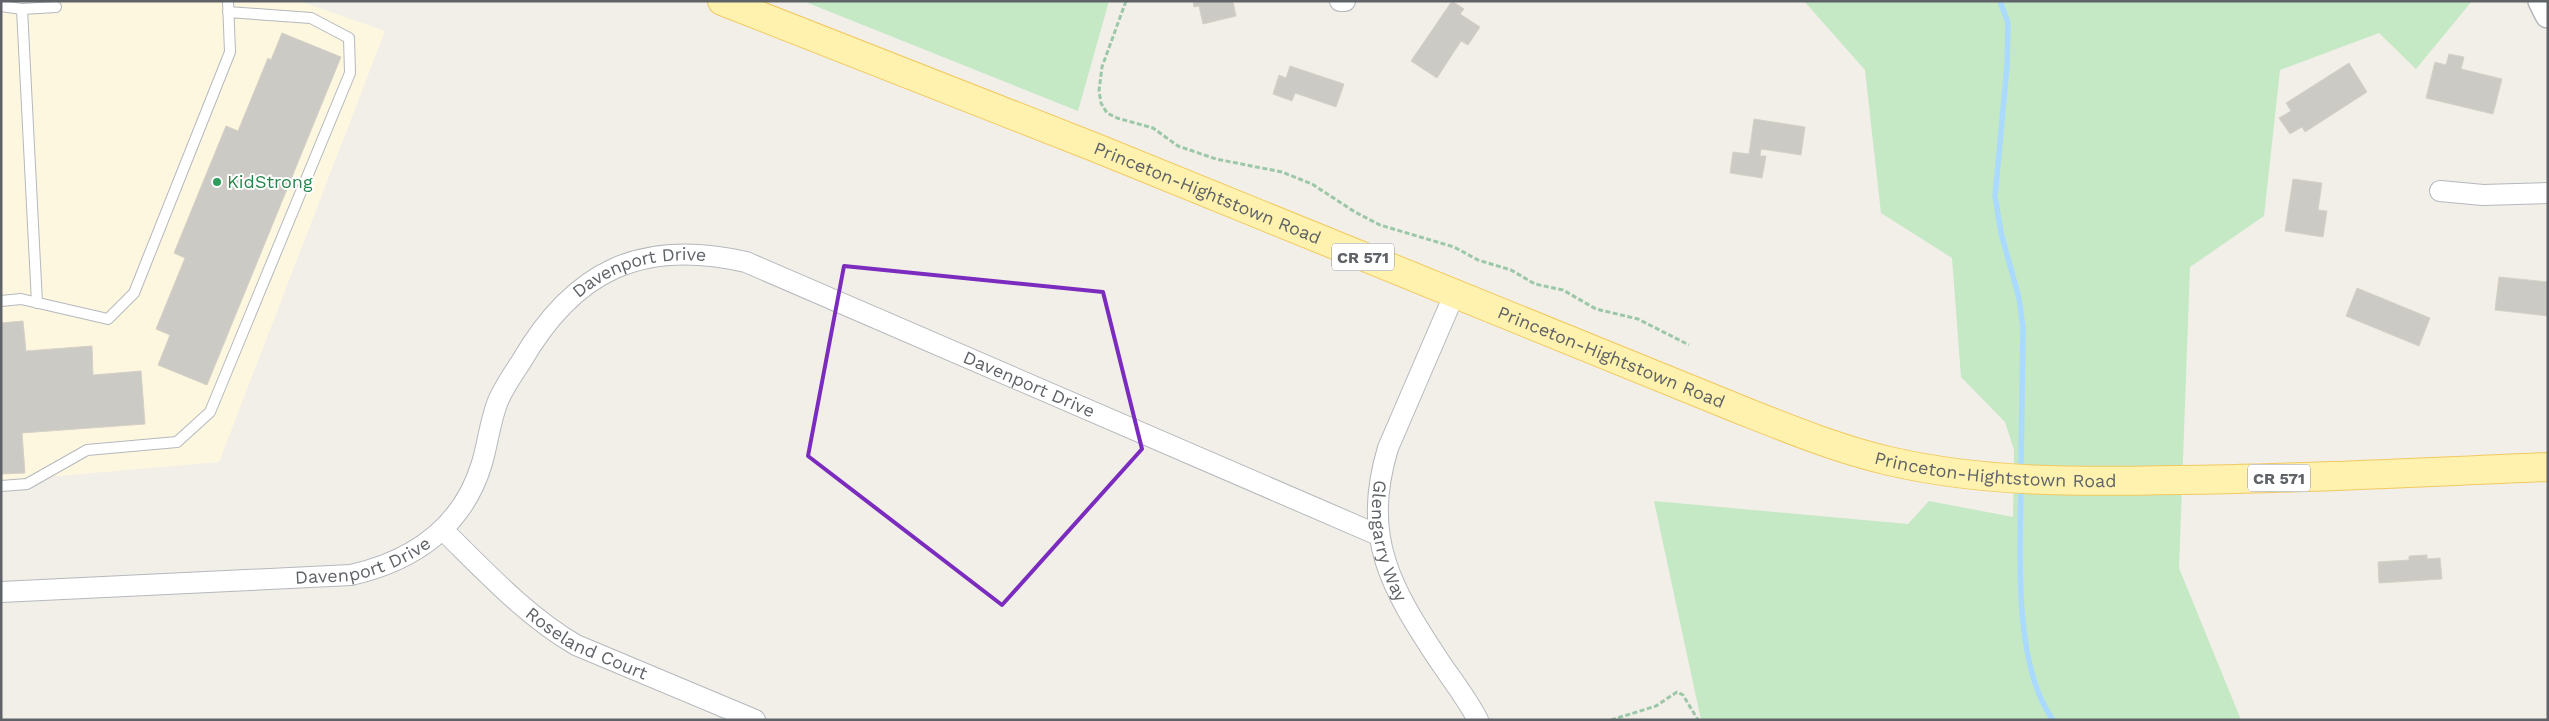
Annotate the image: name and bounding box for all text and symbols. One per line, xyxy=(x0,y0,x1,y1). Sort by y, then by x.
street label: Princeton-Hightstown Road xyxy=(1091,137,1324,248)
place label: KidStrong xyxy=(227,171,313,192)
marker: KidStrong xyxy=(211,176,223,188)
street label: Davenport Drive xyxy=(568,243,707,302)
road number: CR 571 xyxy=(1332,243,1394,270)
street label: Princeton-Hightstown Road xyxy=(1495,301,1728,412)
street label: Davenport Drive xyxy=(960,346,1098,421)
street label: Princeton-Hightstown Road xyxy=(1873,447,2117,491)
road number: CR 571 xyxy=(2248,464,2310,492)
street label: Glengarry Way xyxy=(1368,479,1412,605)
street label: Davenport Drive xyxy=(295,532,434,588)
street label: Roseland Court xyxy=(522,602,651,684)

